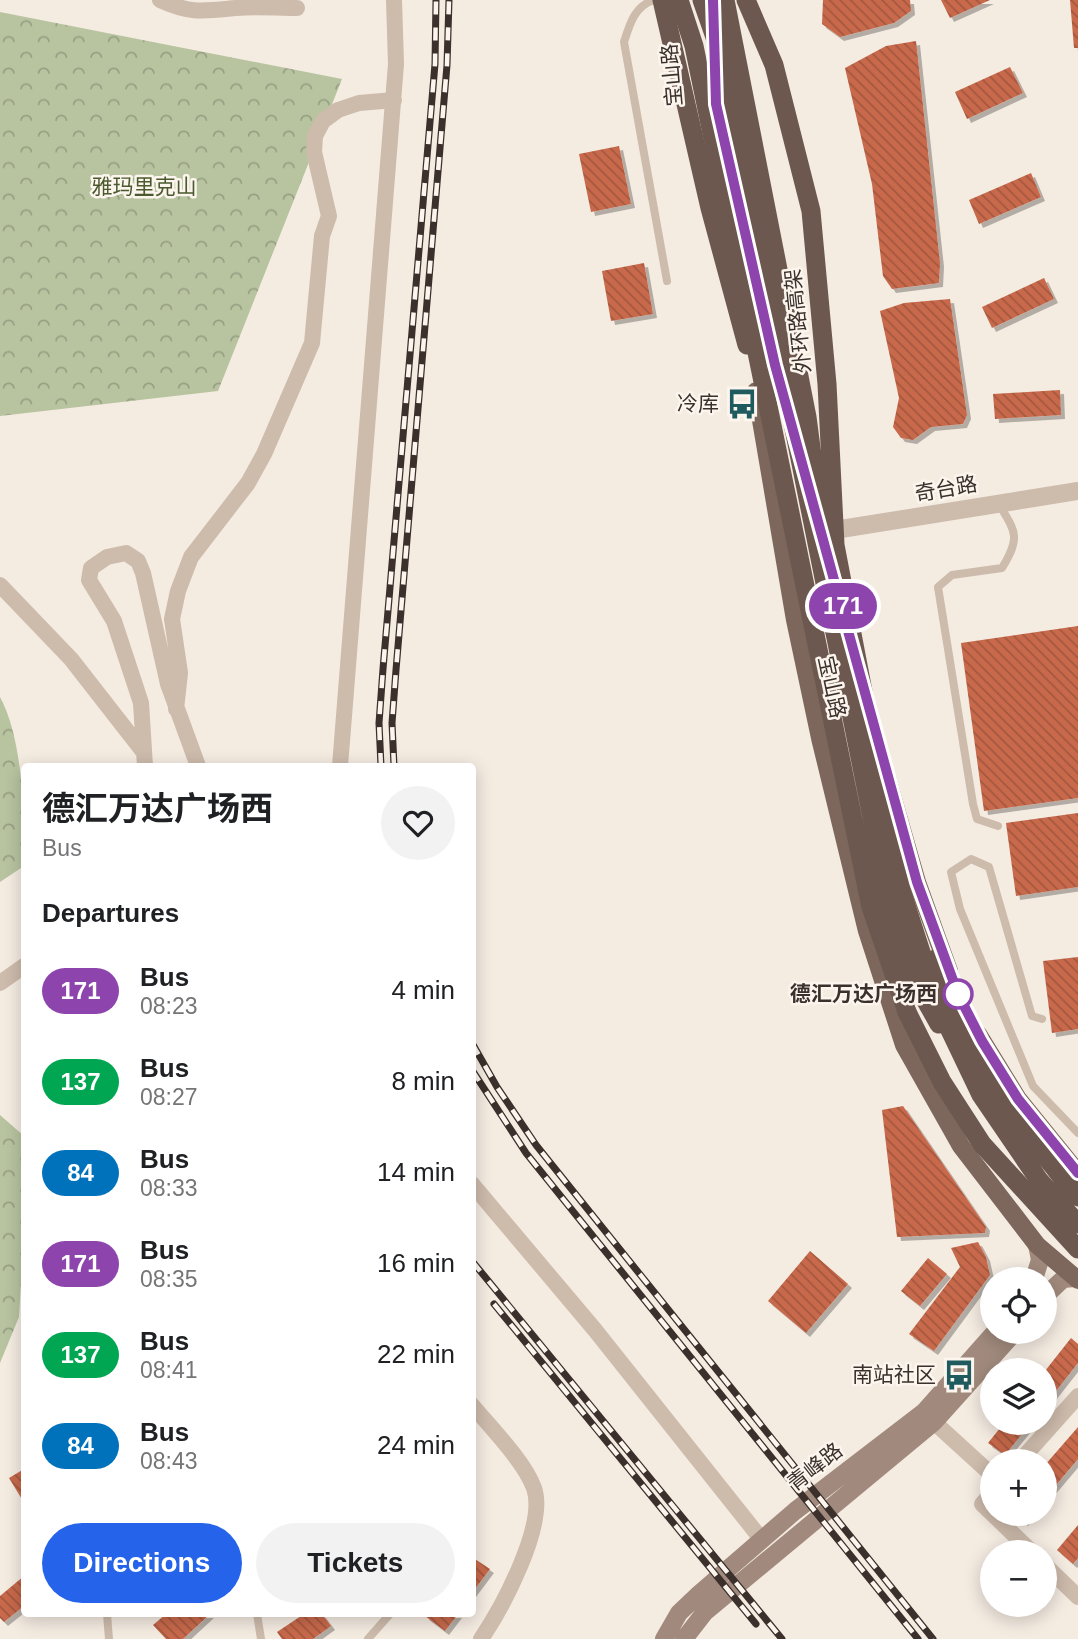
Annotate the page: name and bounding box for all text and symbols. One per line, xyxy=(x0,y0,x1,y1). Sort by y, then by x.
street label: 宝山路 xyxy=(657,43,686,107)
park label: 雅玛里克山 xyxy=(92,175,197,198)
street label: 外环路高架 xyxy=(781,268,814,374)
bus stop icon: 冷库 xyxy=(725,387,759,421)
place label: 冷库 xyxy=(677,392,719,415)
street label: 奇台路 xyxy=(913,472,979,505)
line badge: 171 xyxy=(803,583,883,629)
text: 171 xyxy=(823,592,863,619)
street label: 宝山路 xyxy=(815,654,850,720)
button: heart xyxy=(381,786,455,860)
text: 德汇万达广场西 xyxy=(42,790,273,827)
text: Bus xyxy=(42,835,82,861)
text: Departures xyxy=(42,898,179,928)
text: Bus xyxy=(140,962,189,992)
text: 4 min xyxy=(391,975,455,1005)
text: 171 xyxy=(60,977,101,1004)
marker: 德汇万达广场西 xyxy=(943,979,973,1009)
place label: 德汇万达广场西 xyxy=(790,982,937,1005)
text: 08:23 xyxy=(140,993,198,1019)
text: Bus xyxy=(140,1053,189,1083)
text: 8 min xyxy=(391,1066,455,1096)
text: 137 xyxy=(60,1068,101,1095)
text: 08:27 xyxy=(140,1084,198,1110)
text: Bus xyxy=(140,1144,189,1174)
text: 14 min xyxy=(377,1157,455,1187)
text: 84 xyxy=(67,1159,94,1186)
text: 08:33 xyxy=(140,1175,198,1201)
text: Bus xyxy=(140,1235,189,1265)
text: 16 min xyxy=(377,1248,455,1278)
text: 171 xyxy=(60,1250,101,1277)
text: 08:35 xyxy=(140,1266,198,1292)
map controls xyxy=(980,1267,1057,1617)
button: locate xyxy=(980,1267,1057,1344)
text: Bus xyxy=(140,1326,189,1356)
text: 22 min xyxy=(377,1339,455,1369)
text: 137 xyxy=(60,1341,101,1368)
text: 08:41 xyxy=(140,1357,198,1383)
bus stop icon: 南站社区 xyxy=(942,1358,976,1392)
button: layers xyxy=(980,1358,1057,1435)
place label: 南站社区 xyxy=(852,1363,936,1386)
text: Bus xyxy=(140,1417,189,1447)
text: 24 min xyxy=(377,1430,455,1460)
text: 84 xyxy=(67,1432,94,1459)
street label: 青峰路 xyxy=(783,1438,847,1495)
text: 08:43 xyxy=(140,1448,198,1474)
button: + xyxy=(980,1449,1057,1526)
button: Directions xyxy=(42,1523,242,1603)
button: Tickets xyxy=(256,1523,455,1603)
button: − xyxy=(980,1540,1057,1617)

